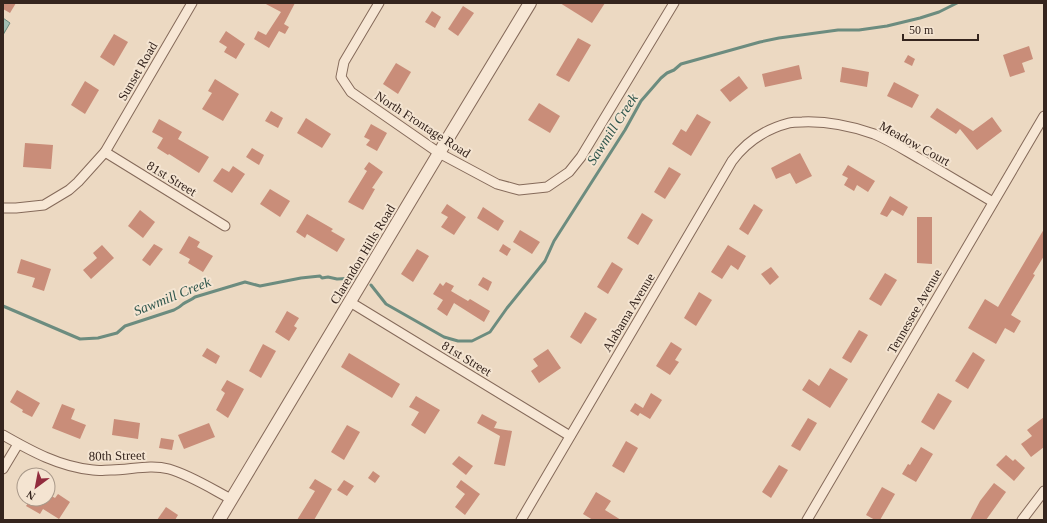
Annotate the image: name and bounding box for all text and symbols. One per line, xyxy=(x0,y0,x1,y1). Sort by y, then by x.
scale bar xyxy=(903,16,978,42)
text: 50 m xyxy=(909,23,934,37)
street label: Sunset Road xyxy=(115,39,161,103)
street label: North Frontage Road xyxy=(372,88,474,161)
water label: Sawmill Creek xyxy=(584,90,641,168)
street label: Meadow Court xyxy=(877,118,953,169)
street label: 81st Street xyxy=(144,158,200,199)
street label: Clarendon Hills Road xyxy=(327,201,398,307)
street label: Tennessee Avenue xyxy=(884,266,945,356)
street label: Alabama Avenue xyxy=(599,270,658,354)
water label: Sawmill Creek xyxy=(132,274,214,319)
street label: 81st Street xyxy=(439,338,495,379)
street label: 80th Street xyxy=(89,447,146,463)
north arrow xyxy=(16,467,56,507)
text: N xyxy=(24,488,37,503)

